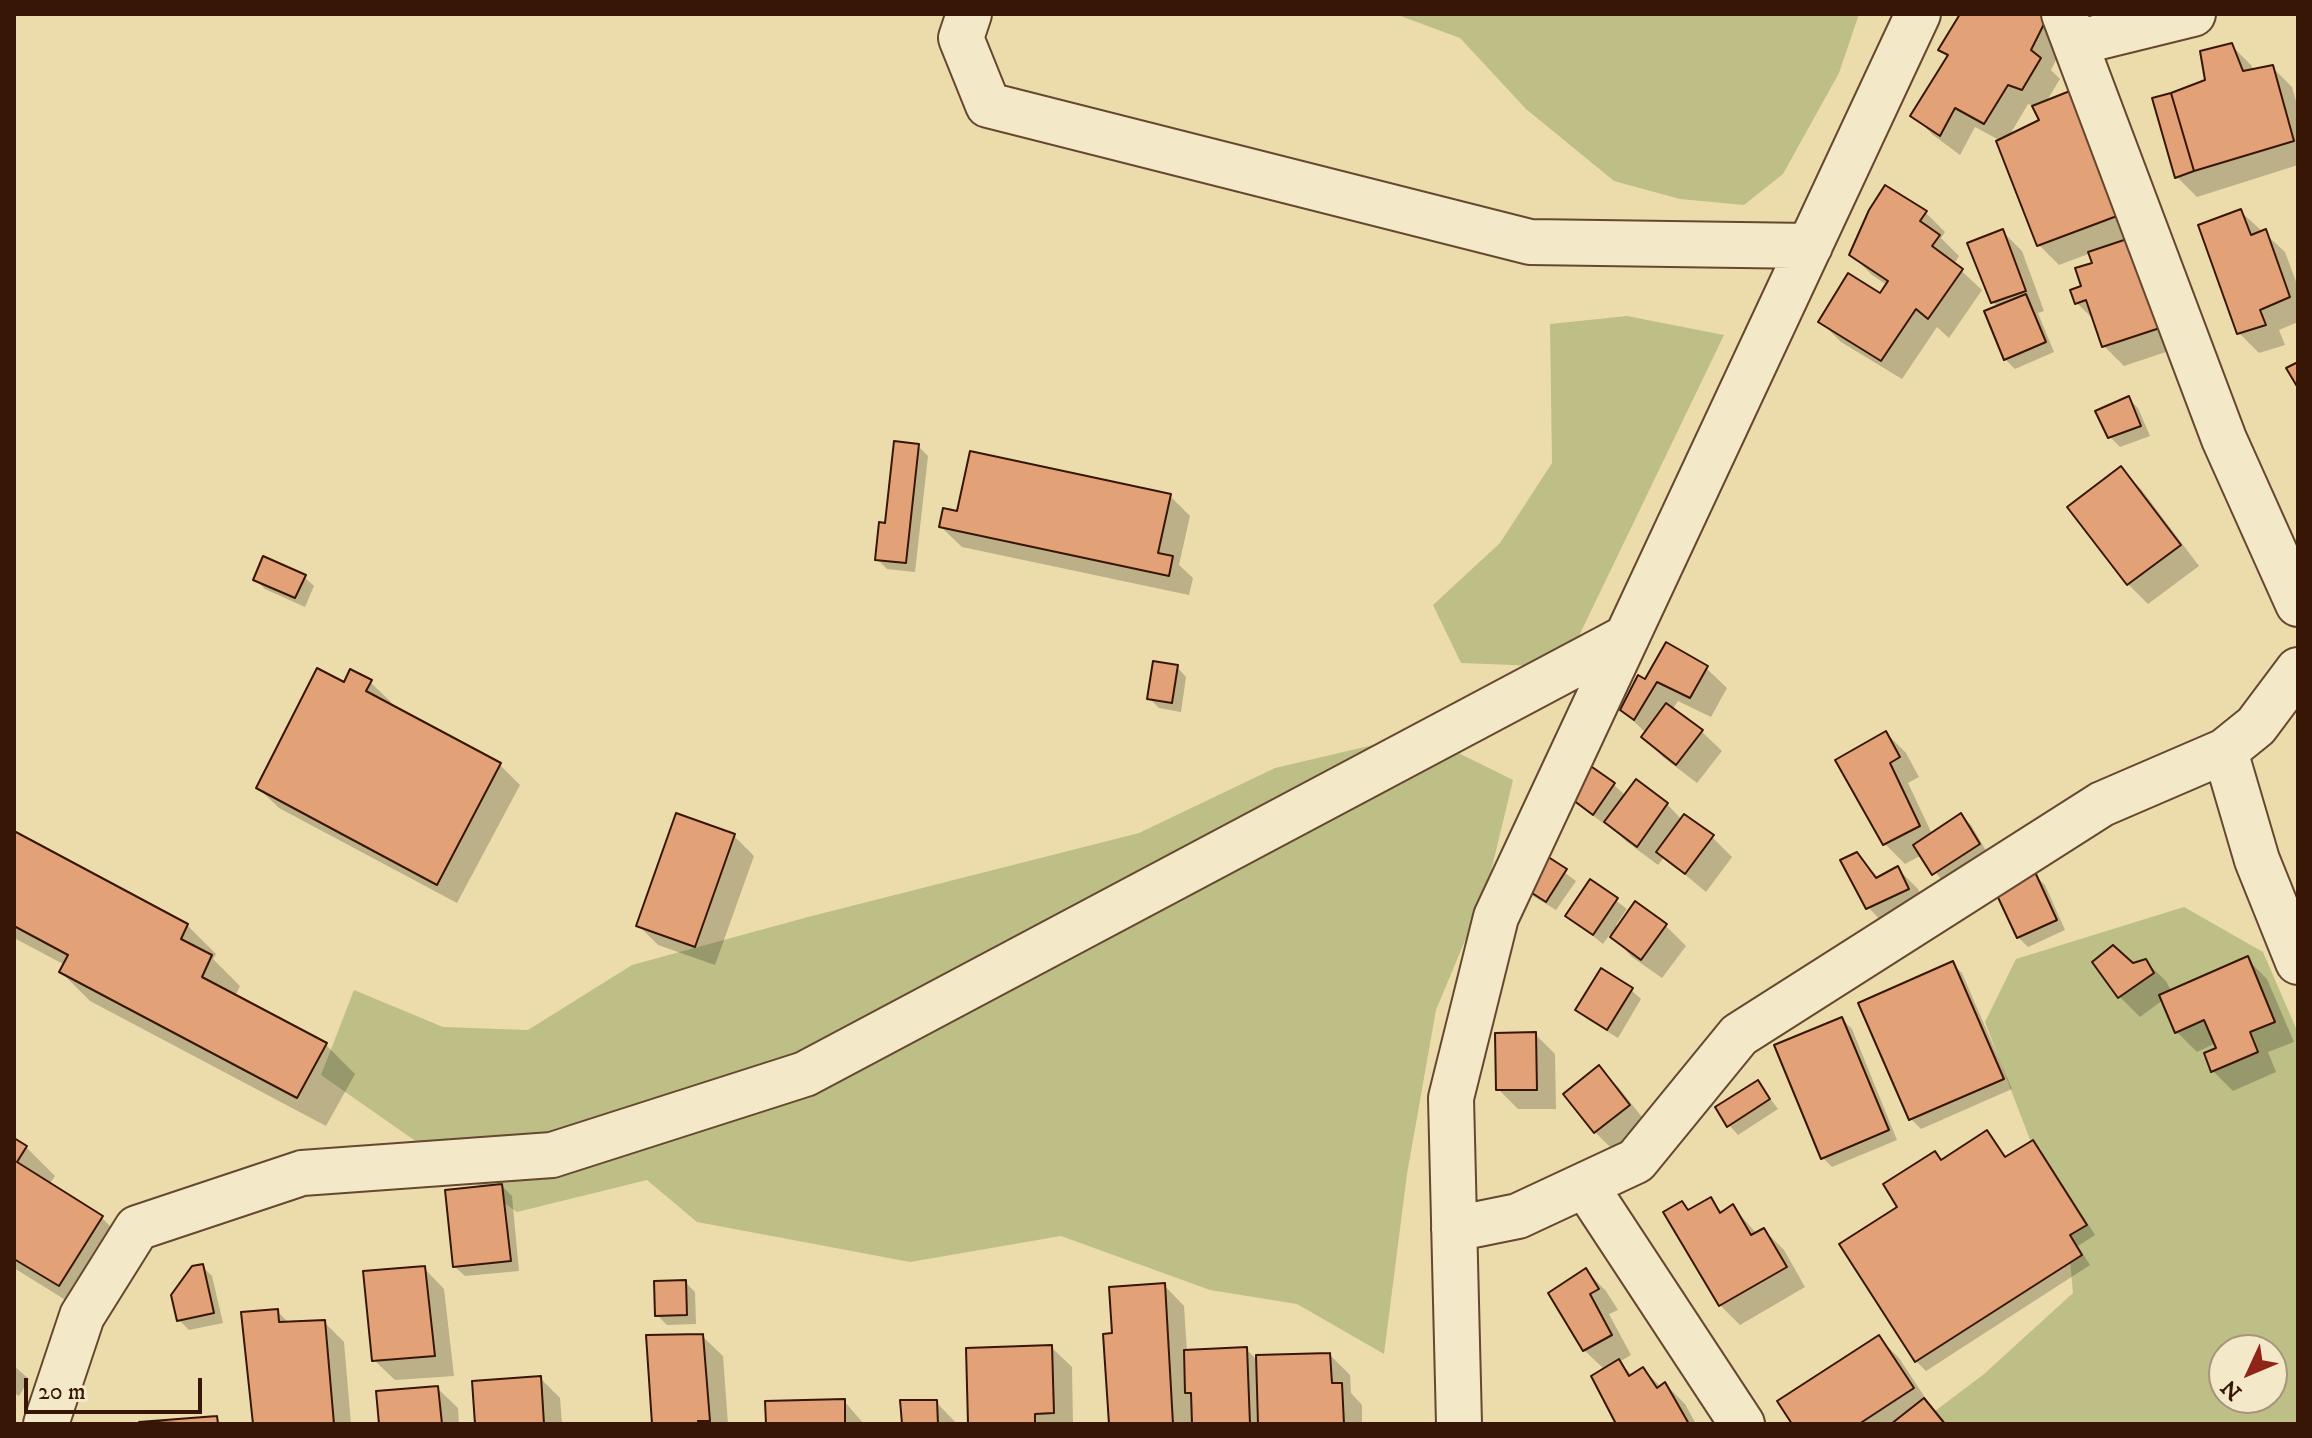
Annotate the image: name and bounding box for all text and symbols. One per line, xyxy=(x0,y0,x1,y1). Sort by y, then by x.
north arrow xyxy=(2208,1334,2288,1414)
scale bar xyxy=(28,1362,206,1412)
text: N xyxy=(2216,1374,2248,1406)
text: 20 m xyxy=(38,1377,86,1407)

